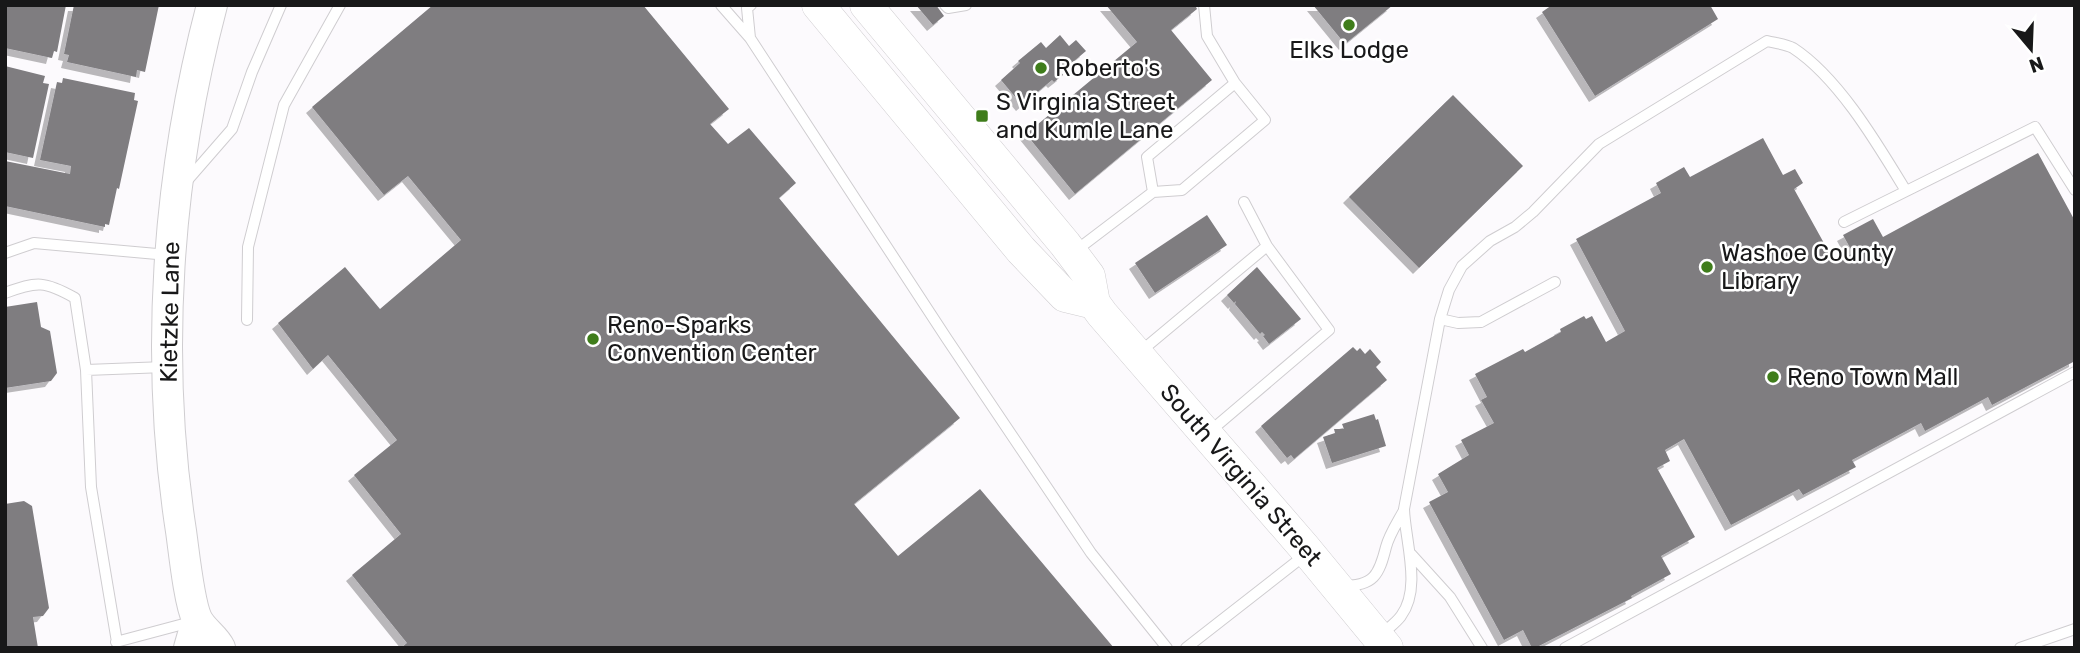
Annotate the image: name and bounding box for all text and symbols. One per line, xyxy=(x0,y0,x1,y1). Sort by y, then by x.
north arrow xyxy=(1996,14,2066,84)
marker: Elks Lodge xyxy=(1341,17,1357,33)
place label: Elks Lodge xyxy=(1289,36,1409,64)
text: N xyxy=(2026,52,2047,78)
place label: Roberto's xyxy=(1055,54,1161,82)
marker: Roberto's xyxy=(1033,60,1049,76)
place label: S Virginia Street and Kumle Lane xyxy=(996,88,1175,144)
marker: S Virginia Street and Kumle Lane xyxy=(974,108,990,124)
place label: Washoe County Library xyxy=(1721,239,1894,295)
street label: Kietzke Lane xyxy=(155,241,185,383)
marker: Washoe County Library xyxy=(1699,259,1715,275)
place label: Reno-Sparks Convention Center xyxy=(607,311,817,367)
marker: Reno-Sparks Convention Center xyxy=(585,331,601,347)
place label: Reno Town Mall xyxy=(1787,363,1958,391)
marker: Reno Town Mall xyxy=(1765,369,1781,385)
street label: South Virginia Street xyxy=(1154,378,1328,572)

